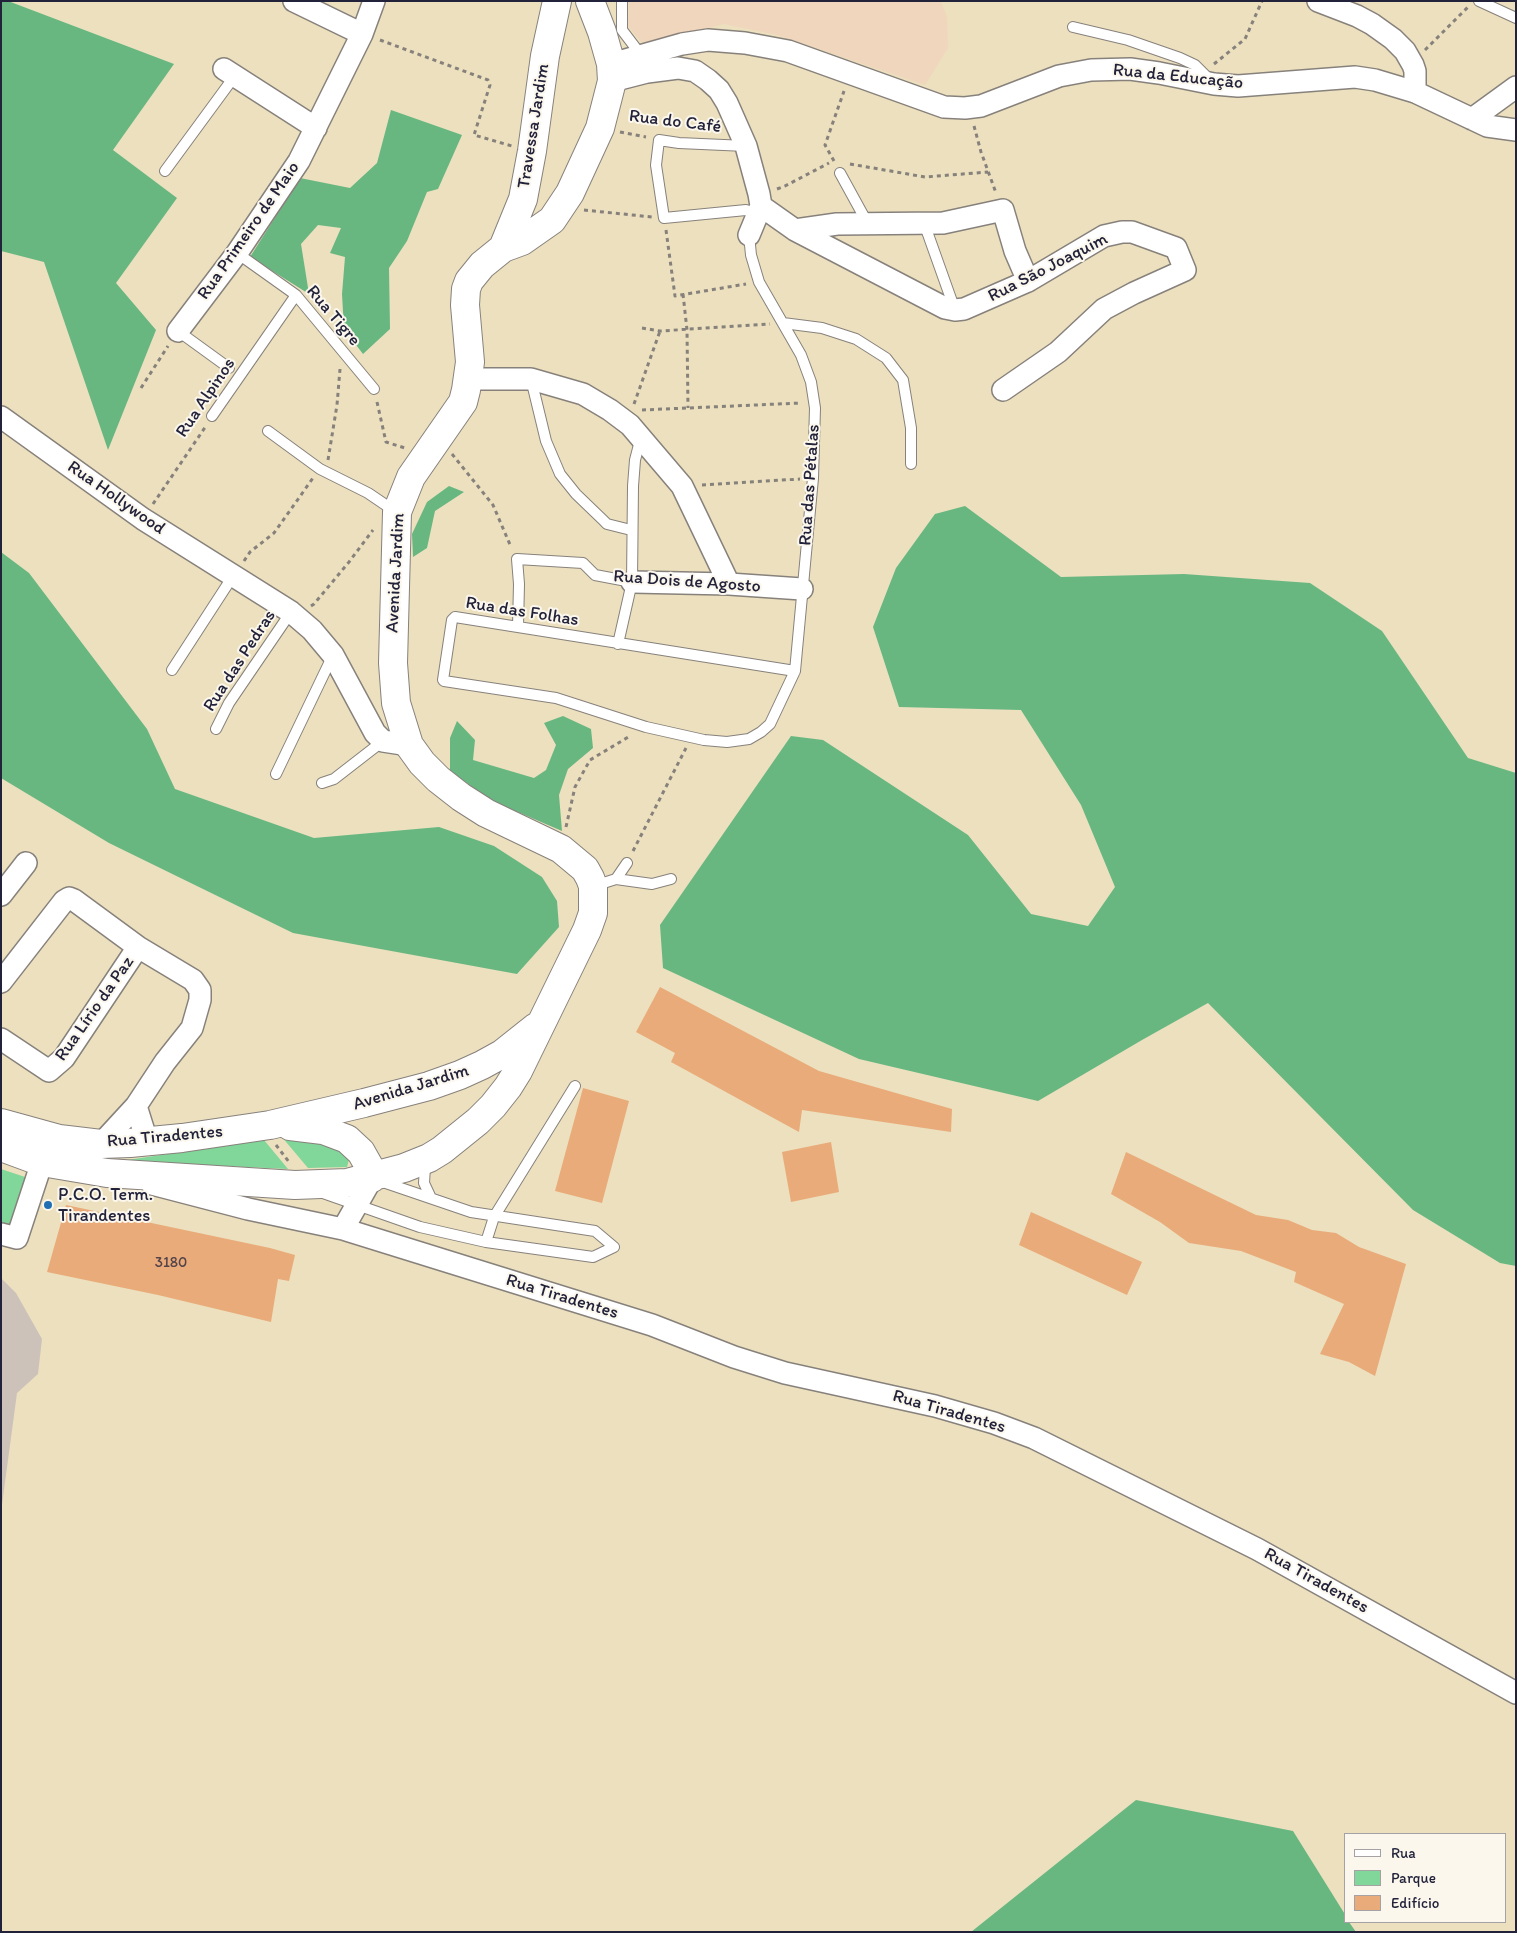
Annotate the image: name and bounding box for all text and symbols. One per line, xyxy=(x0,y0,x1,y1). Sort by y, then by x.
street label: Rua da Educação xyxy=(1112,59,1244,95)
street label: Travessa Jardim xyxy=(513,62,555,190)
street label: Rua do Café xyxy=(628,106,722,138)
street label: Rua Primeiro de Maio xyxy=(193,158,305,304)
street label: Rua São Joaquim xyxy=(985,229,1111,307)
street label: Rua Tigre xyxy=(301,281,365,351)
street label: Rua Alpinos xyxy=(172,354,240,442)
street label: Rua das Pétalas xyxy=(795,424,825,546)
street label: Rua Hollywood xyxy=(63,456,169,540)
street label: Avenida Jardim xyxy=(382,513,410,633)
street label: Rua Dois de Agosto xyxy=(612,566,762,598)
street label: Rua das Folhas xyxy=(464,592,580,632)
street label: Rua das Pedras xyxy=(199,606,281,716)
street label: Rua Lírio da Paz xyxy=(51,952,139,1066)
street label: Avenida Jardim xyxy=(351,1060,471,1116)
street label: Rua Tiradentes xyxy=(106,1121,224,1153)
place label: P.C.O. Term. Tirandentes xyxy=(58,1184,153,1226)
marker: P.C.O. Term. Tirandentes xyxy=(42,1199,54,1211)
house number: 3180 xyxy=(155,1254,187,1272)
street label: Rua Tiradentes xyxy=(503,1270,621,1324)
street label: Rua Tiradentes xyxy=(890,1386,1008,1438)
street label: Rua Tiradentes xyxy=(1260,1543,1372,1619)
legend xyxy=(1344,1833,1507,1923)
text: Rua xyxy=(1391,1844,1416,1862)
text: Parque xyxy=(1391,1869,1436,1887)
text: Edifício xyxy=(1391,1894,1439,1912)

